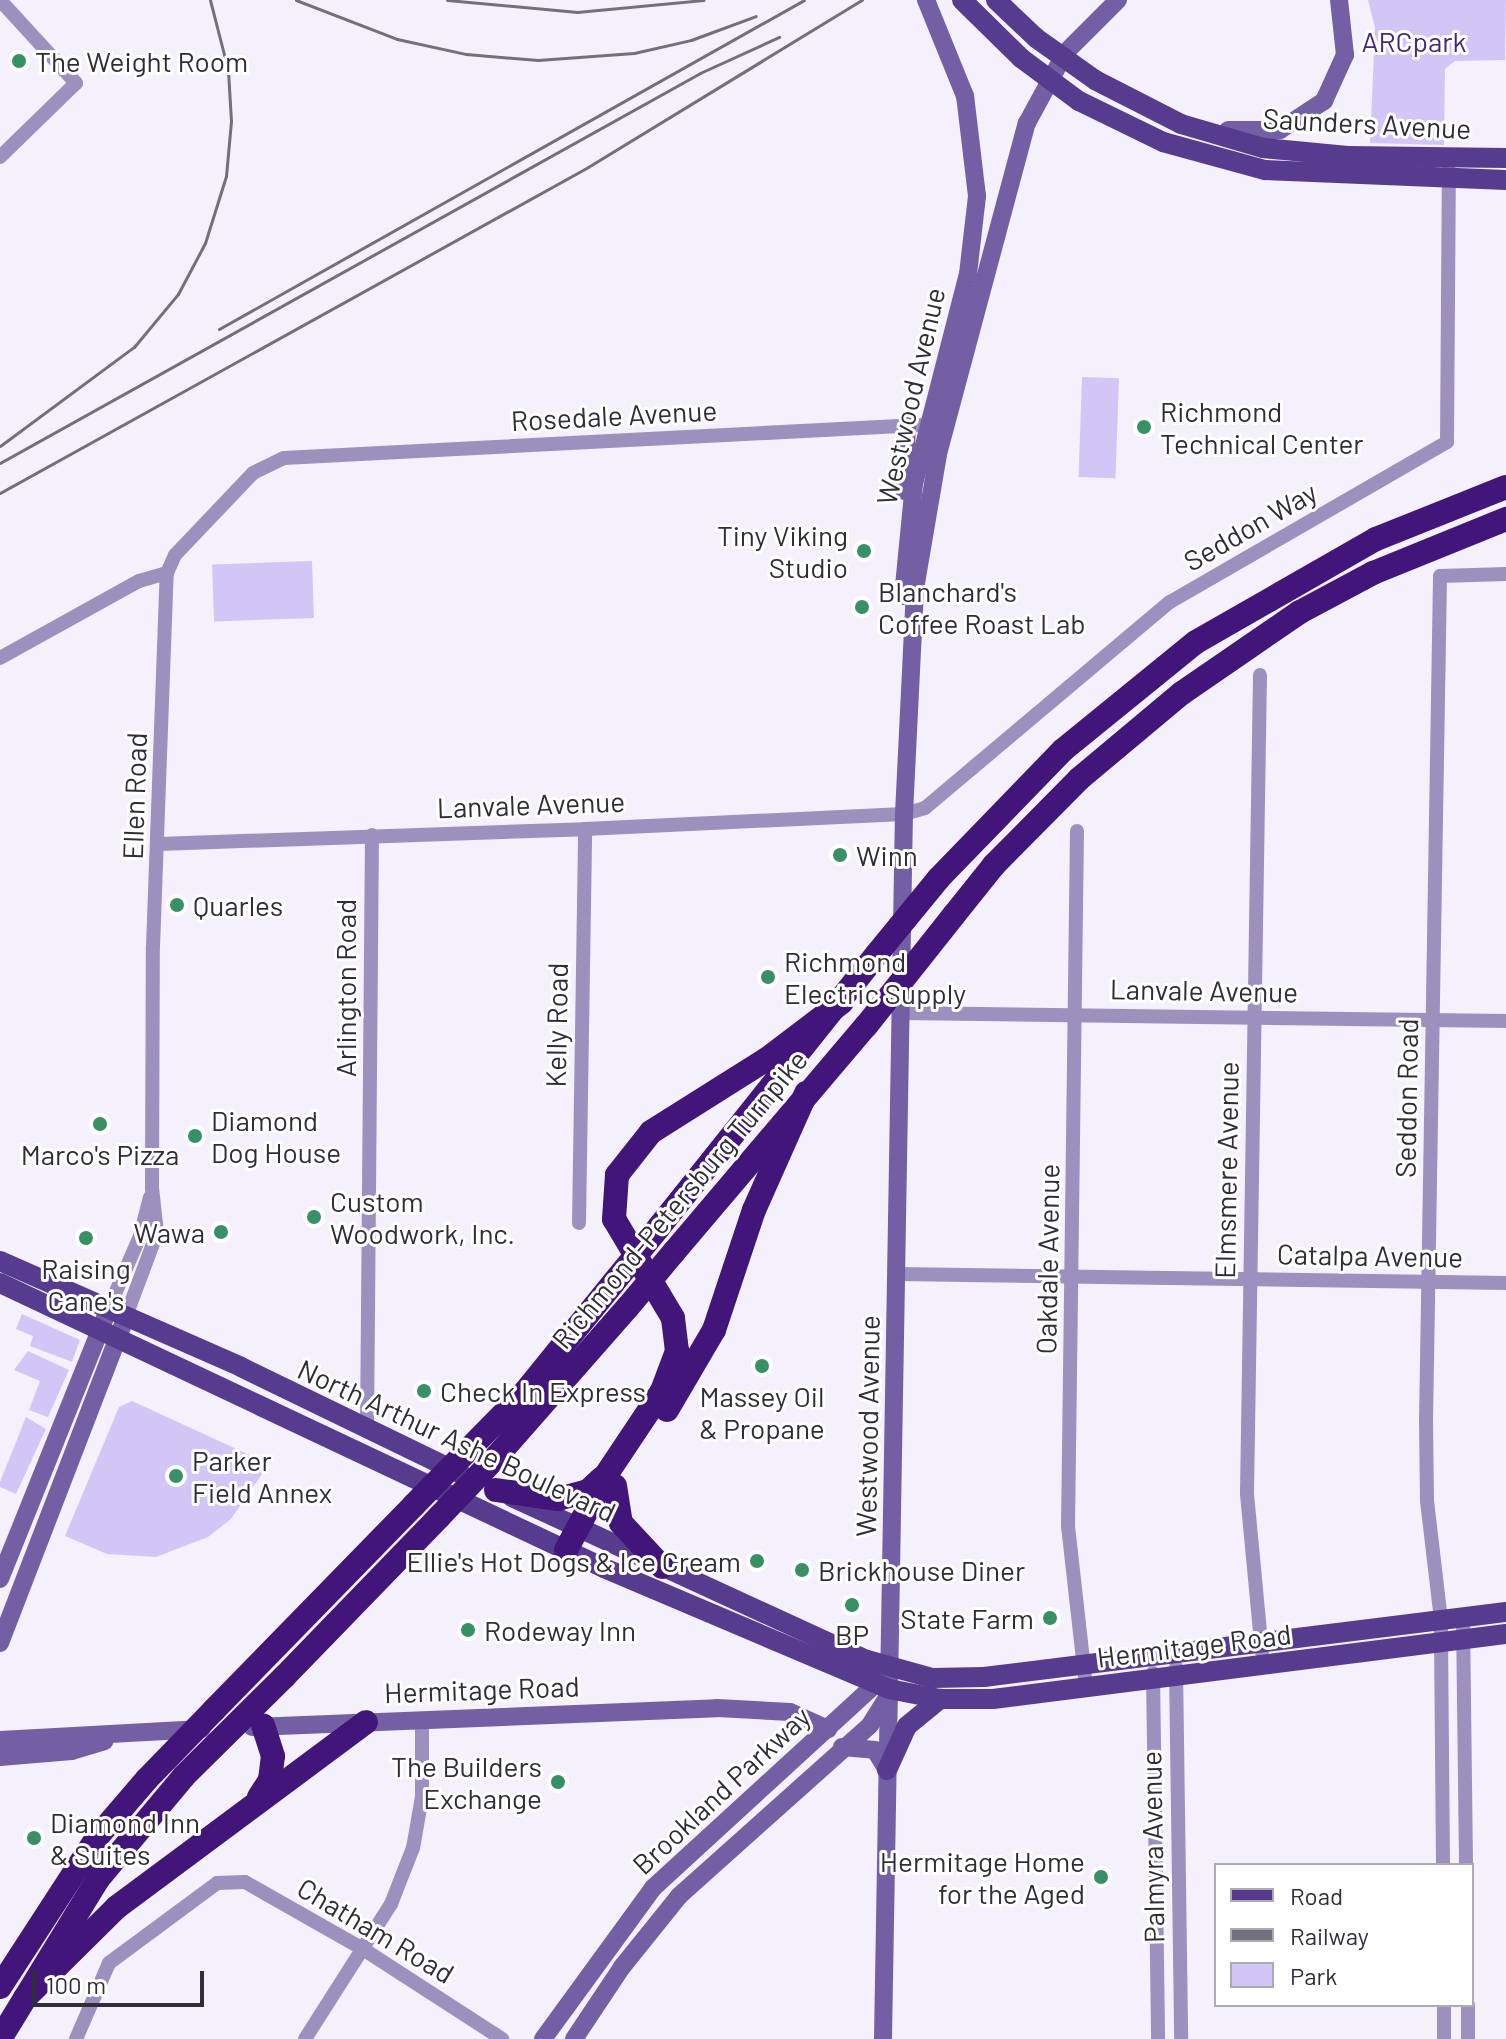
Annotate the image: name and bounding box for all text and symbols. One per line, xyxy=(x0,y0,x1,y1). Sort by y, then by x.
park label: ARCpark xyxy=(1361,24,1467,58)
place label: The Weight Room xyxy=(35,44,248,78)
marker: The Weight Room xyxy=(10,52,28,70)
street label: Saunders Avenue xyxy=(1262,101,1472,145)
street label: Westwood Avenue xyxy=(869,284,951,508)
street label: Rosedale Avenue xyxy=(510,393,718,437)
place label: Richmond Technical Center xyxy=(1160,394,1364,460)
marker: Richmond Technical Center xyxy=(1135,418,1153,436)
street label: Seddon Way xyxy=(1177,474,1323,578)
place label: Tiny Viking Studio xyxy=(717,518,848,584)
marker: Tiny Viking Studio xyxy=(855,542,873,560)
place label: Blanchard's Coffee Roast Lab xyxy=(878,574,1085,640)
marker: Blanchard's Coffee Roast Lab xyxy=(853,598,871,616)
street label: Ellen Road xyxy=(115,732,153,860)
street label: Lanvale Avenue xyxy=(436,784,626,824)
place label: Winn xyxy=(856,838,918,872)
marker: Winn xyxy=(831,846,849,864)
place label: Quarles xyxy=(193,888,283,922)
marker: Quarles xyxy=(168,896,186,914)
street label: Arlington Road xyxy=(328,899,362,1077)
place label: Richmond Electric Supply xyxy=(784,944,966,1010)
street label: Kelly Road xyxy=(538,962,574,1088)
marker: Richmond Electric Supply xyxy=(759,968,777,986)
street label: Lanvale Avenue xyxy=(1110,972,1298,1008)
street label: Seddon Road xyxy=(1388,1018,1424,1178)
street label: Richmond-Petersburg Turnpike xyxy=(544,1043,814,1355)
street label: Elmsmere Avenue xyxy=(1207,1061,1245,1279)
place label: Diamond Dog House xyxy=(211,1103,341,1169)
marker: Marco's Pizza xyxy=(91,1115,109,1133)
marker: Diamond Dog House xyxy=(186,1127,204,1145)
place label: Marco's Pizza xyxy=(21,1137,179,1171)
street label: Oakdale Avenue xyxy=(1029,1163,1065,1355)
place label: Custom Woodwork, Inc. xyxy=(330,1184,515,1250)
marker: Custom Woodwork, Inc. xyxy=(305,1208,323,1226)
place label: Wawa xyxy=(133,1215,205,1249)
marker: Wawa xyxy=(212,1223,230,1241)
marker: Raising Cane's xyxy=(77,1229,95,1247)
street label: Catalpa Avenue xyxy=(1277,1237,1463,1273)
place label: Raising Cane's xyxy=(41,1251,131,1317)
street label: Westwood Avenue xyxy=(848,1315,886,1537)
street label: North Arthur Ashe Boulevard xyxy=(293,1352,621,1528)
marker: Massey Oil & Propane xyxy=(753,1357,771,1375)
place label: Check In Express xyxy=(440,1374,646,1408)
place label: Massey Oil & Propane xyxy=(699,1379,825,1445)
marker: Check In Express xyxy=(415,1382,433,1400)
place label: Parker Field Annex xyxy=(192,1443,332,1509)
marker: Parker Field Annex xyxy=(167,1467,185,1485)
place label: Ellie's Hot Dogs & Ice Cream xyxy=(406,1544,741,1578)
marker: Ellie's Hot Dogs & Ice Cream xyxy=(748,1552,766,1570)
place label: Brickhouse Diner xyxy=(818,1553,1025,1587)
marker: Brickhouse Diner xyxy=(793,1561,811,1579)
marker: BP xyxy=(843,1596,861,1614)
place label: State Farm xyxy=(900,1601,1034,1635)
marker: State Farm xyxy=(1041,1609,1059,1627)
place label: Rodeway Inn xyxy=(484,1613,636,1647)
street label: Hermitage Road xyxy=(1095,1616,1293,1674)
place label: BP xyxy=(835,1617,869,1651)
marker: Rodeway Inn xyxy=(459,1621,477,1639)
street label: Hermitage Road xyxy=(384,1669,580,1709)
street label: Brookland Parkway xyxy=(625,1699,817,1881)
place label: The Builders Exchange xyxy=(391,1749,542,1815)
street label: Palmyra Avenue xyxy=(1134,1751,1170,1943)
marker: The Builders Exchange xyxy=(549,1773,567,1791)
place label: Diamond Inn & Suites xyxy=(50,1805,200,1871)
marker: Diamond Inn & Suites xyxy=(25,1829,43,1847)
place label: Hermitage Home for the Aged xyxy=(880,1844,1085,1910)
legend xyxy=(1214,1863,1474,2007)
marker: Hermitage Home for the Aged xyxy=(1092,1868,1110,1886)
street label: Chatham Road xyxy=(292,1870,460,1990)
text: Road xyxy=(1290,1881,1343,1910)
text: Railway xyxy=(1290,1921,1369,1950)
scale bar xyxy=(36,1955,208,2005)
text: Park xyxy=(1290,1961,1337,1990)
text: 100 m xyxy=(46,1970,106,1999)

